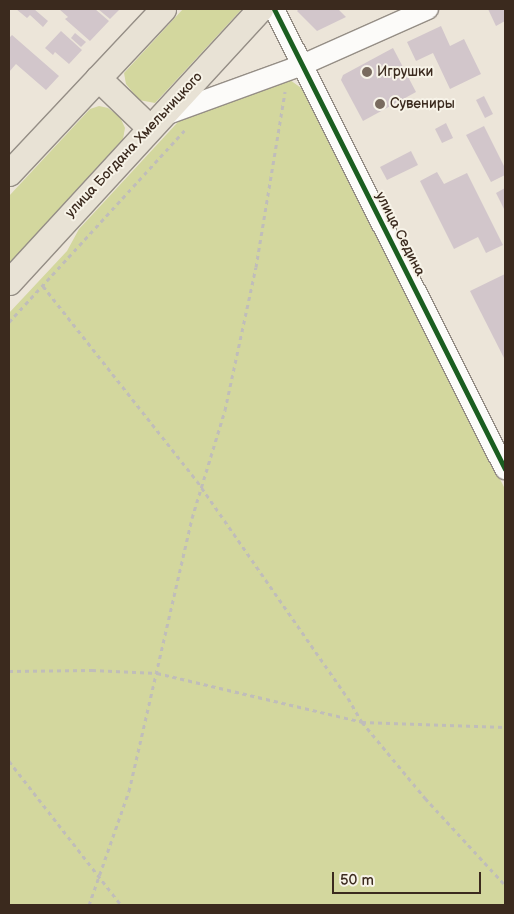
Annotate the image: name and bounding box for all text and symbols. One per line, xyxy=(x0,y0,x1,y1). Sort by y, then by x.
place label: Игрушки xyxy=(377,64,433,80)
marker: Игрушки xyxy=(361,66,373,78)
street label: улица Богдана Хмельницкого xyxy=(62,69,206,221)
place label: Сувениры xyxy=(390,96,455,112)
marker: Сувениры xyxy=(374,98,386,110)
street label: улица Седина xyxy=(372,189,428,279)
scale bar xyxy=(334,862,483,894)
text: 50 m xyxy=(340,871,374,890)

